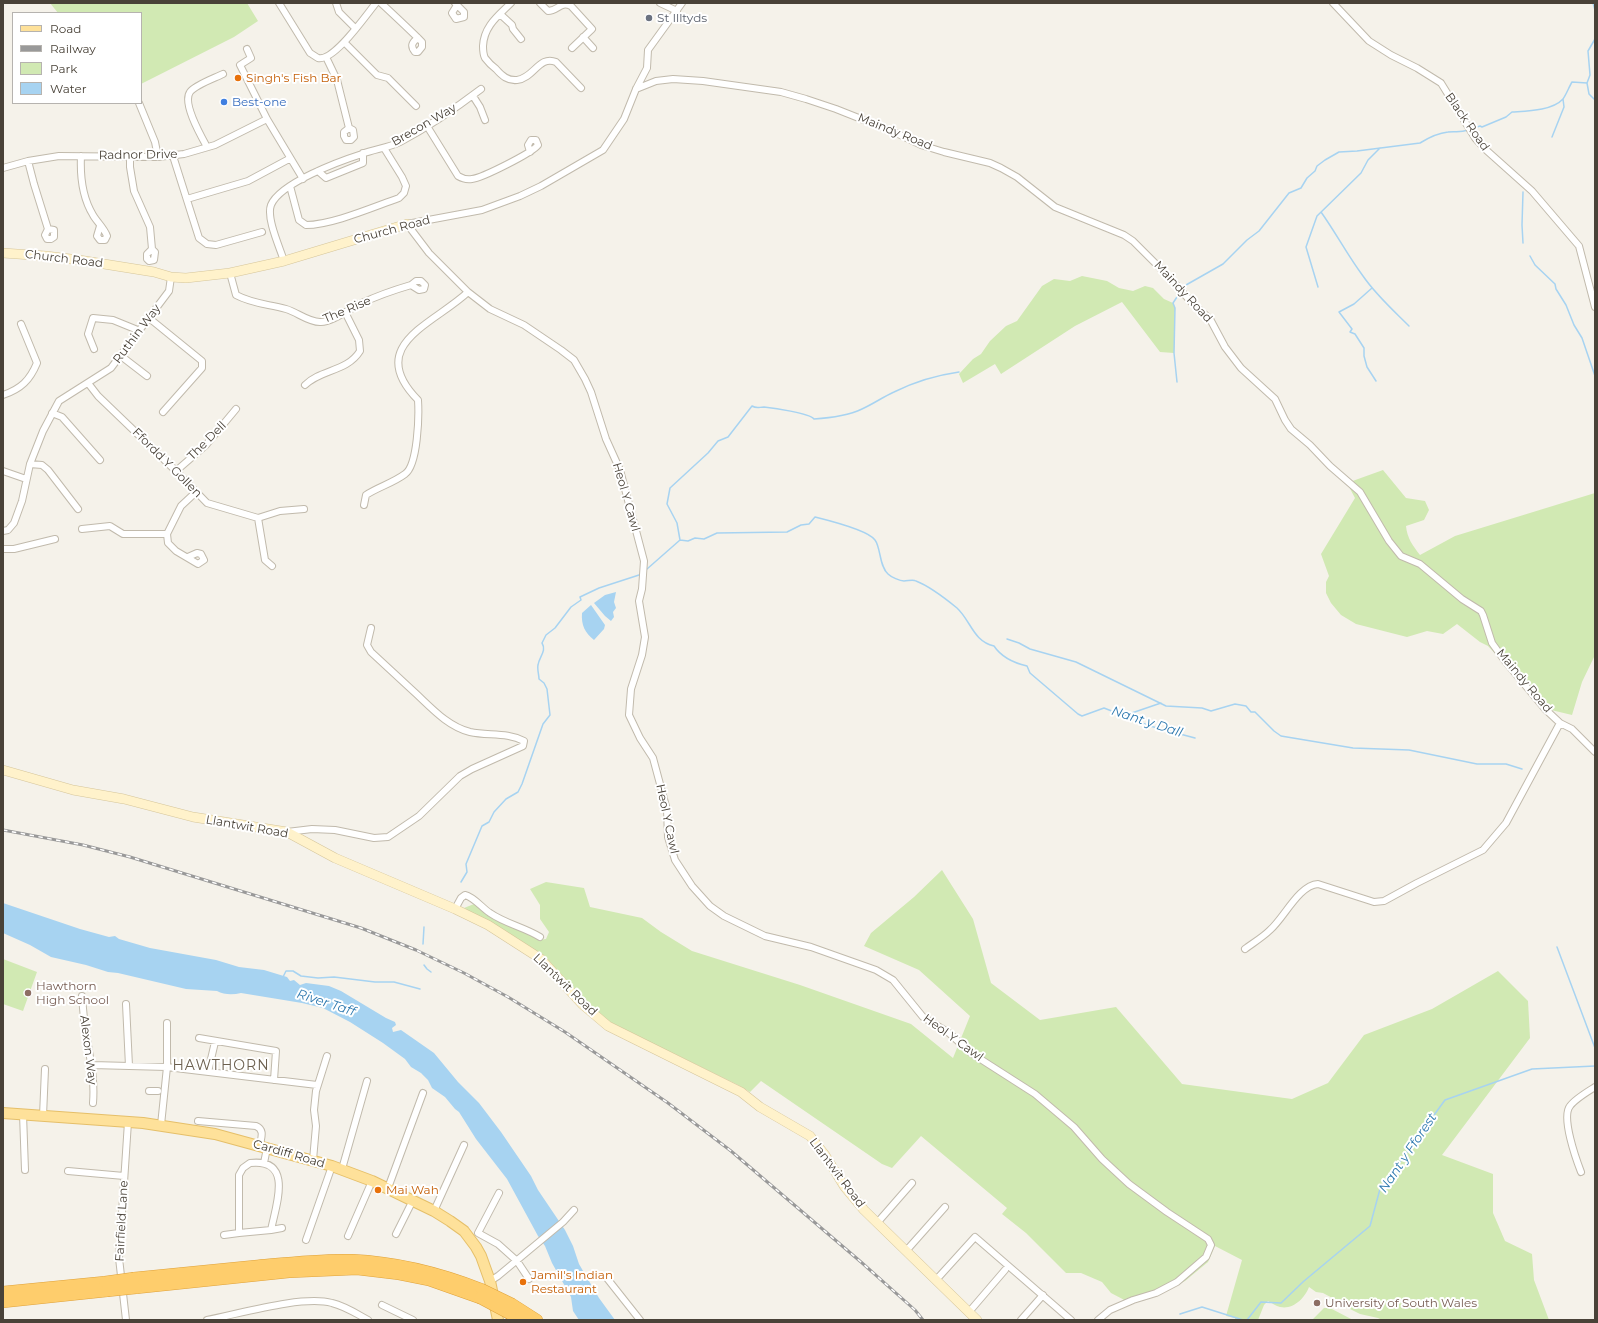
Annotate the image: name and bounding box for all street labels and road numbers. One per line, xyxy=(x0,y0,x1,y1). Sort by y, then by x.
street label: Black Road xyxy=(1442,90,1492,154)
street label: Brecon Way xyxy=(389,101,459,149)
street label: Maindy Road xyxy=(856,111,934,153)
street label: Radnor Drive xyxy=(98,147,178,163)
street label: Church Road xyxy=(352,213,432,247)
street label: Church Road xyxy=(24,247,104,271)
street label: Maindy Road xyxy=(1151,258,1215,326)
street label: The Rise xyxy=(321,294,373,326)
street label: Ruthin Way xyxy=(110,302,164,366)
street label: The Dell xyxy=(185,419,229,463)
street label: Ffordd Y Gollen xyxy=(129,425,205,501)
street label: Heol Y Cawl xyxy=(609,461,643,533)
street label: Maindy Road xyxy=(1493,646,1555,716)
street label: Heol Y Cawl xyxy=(653,783,681,855)
street label: Llantwit Road xyxy=(205,813,289,841)
street label: Llantwit Road xyxy=(530,951,600,1019)
street label: Heol Y Cawl xyxy=(920,1011,986,1065)
street label: Alexon Way xyxy=(77,1014,99,1086)
street label: Llantwit Road xyxy=(806,1135,868,1211)
street label: Cardiff Road xyxy=(251,1137,327,1171)
street label: Fairfield Lane xyxy=(113,1180,131,1262)

